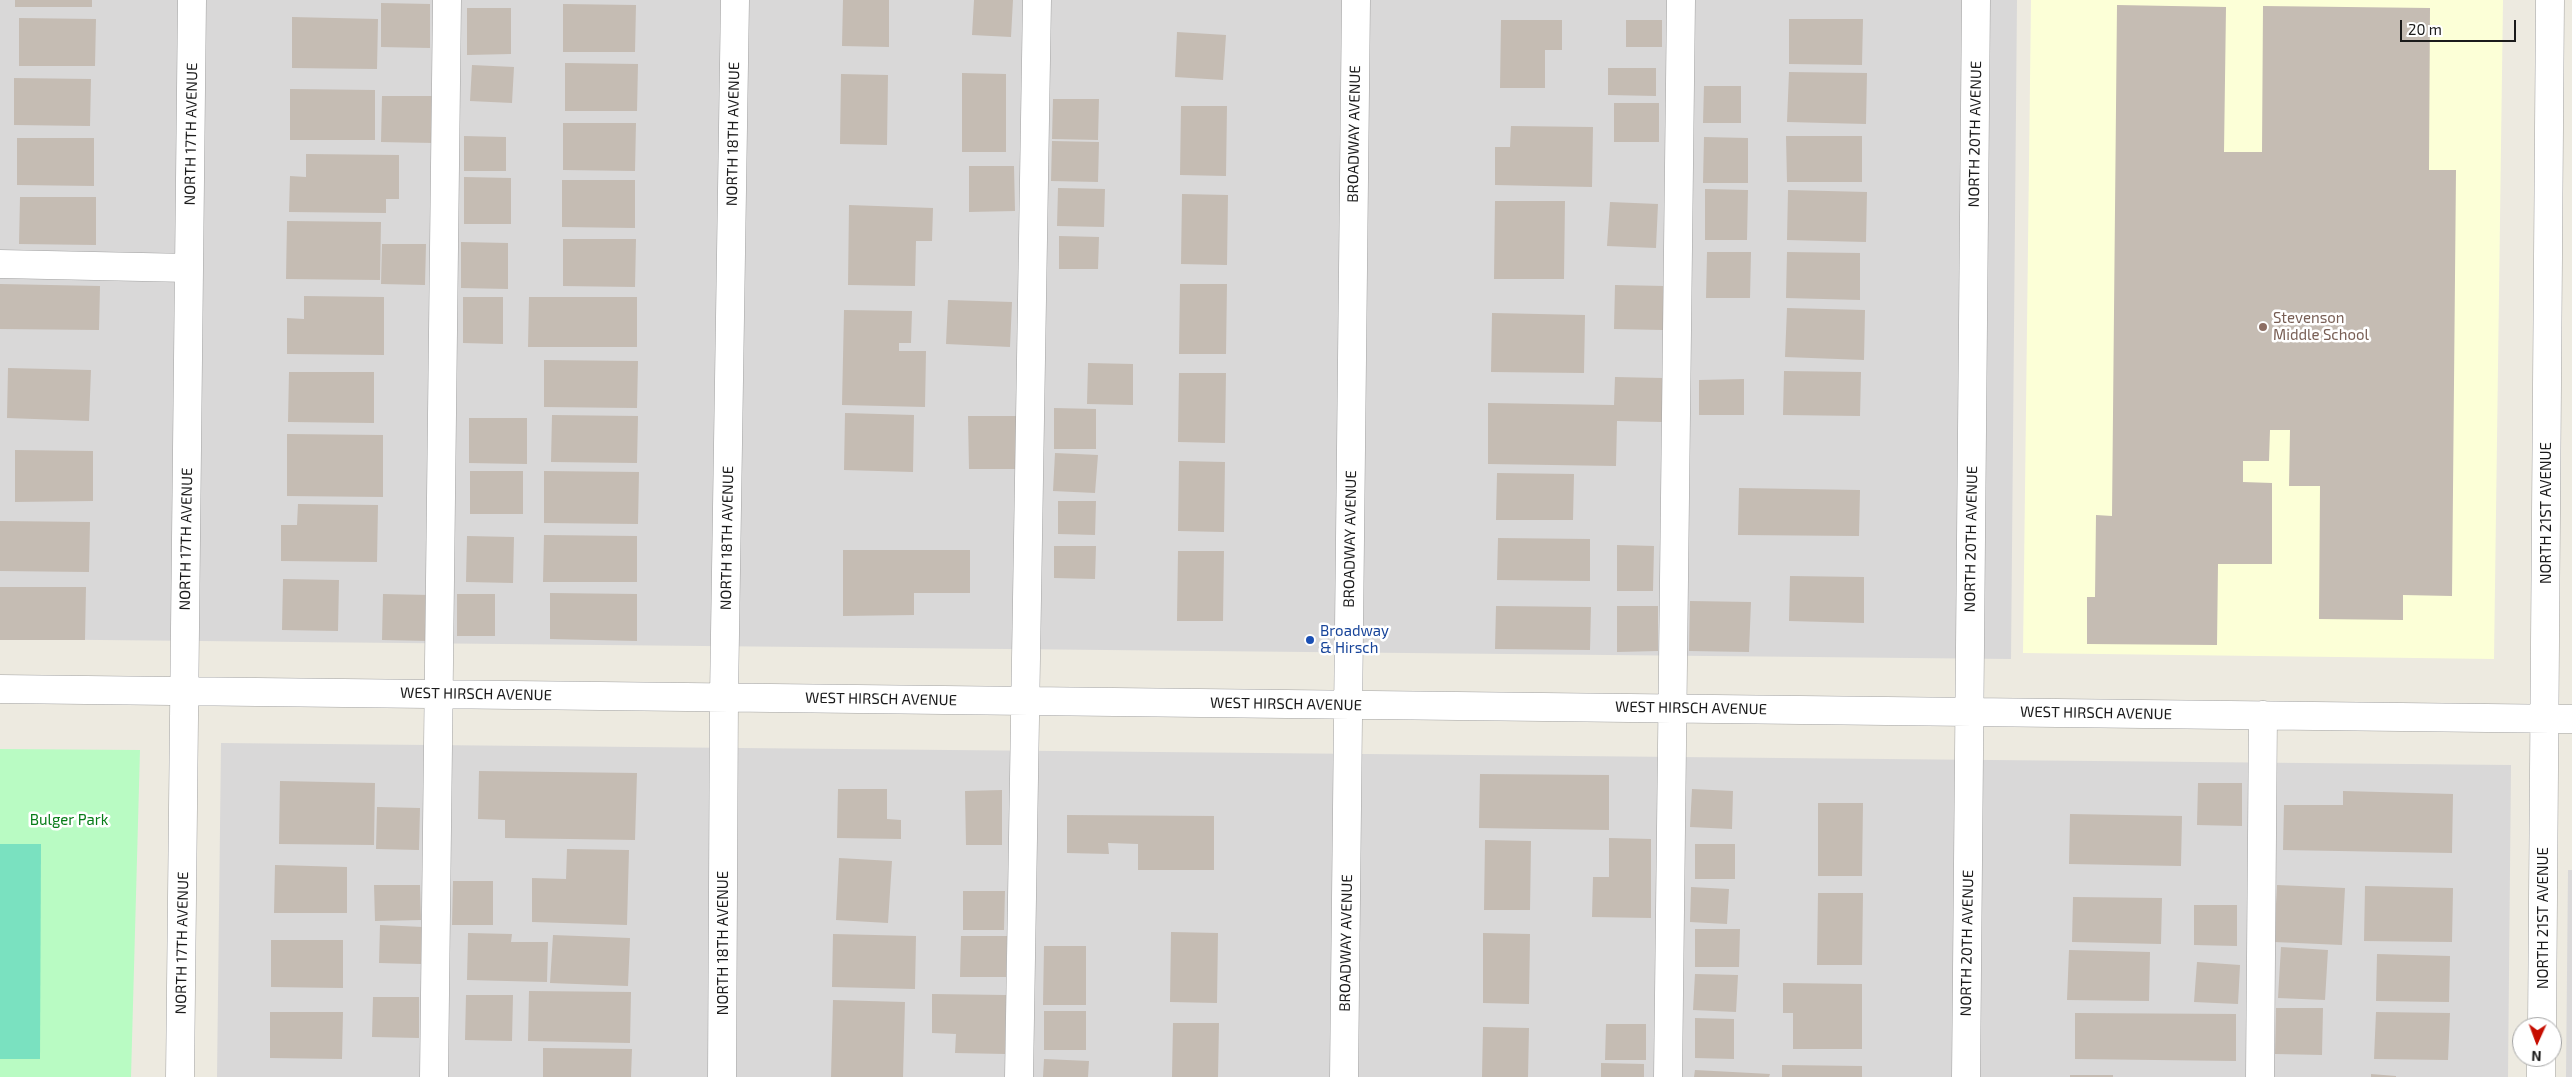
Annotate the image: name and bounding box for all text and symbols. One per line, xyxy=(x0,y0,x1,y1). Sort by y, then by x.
scale bar xyxy=(2402,10,2518,42)
text: 20 m xyxy=(2408,20,2442,38)
street label: NORTH 20TH AVENUE xyxy=(1965,61,1985,207)
street label: NORTH 17TH AVENUE xyxy=(181,62,201,206)
street label: NORTH 18TH AVENUE xyxy=(723,62,743,206)
street label: BROADWAY AVENUE xyxy=(1344,65,1364,203)
place label: Stevenson Middle School xyxy=(2273,309,2369,344)
marker: Stevenson Middle School xyxy=(2257,321,2269,333)
street label: NORTH 21ST AVENUE xyxy=(2537,442,2555,584)
street label: NORTH 18TH AVENUE xyxy=(717,466,737,610)
street label: NORTH 20TH AVENUE xyxy=(1961,466,1981,612)
street label: NORTH 17TH AVENUE xyxy=(176,467,196,611)
street label: BROADWAY AVENUE xyxy=(1340,470,1360,608)
place label: Broadway & Hirsch xyxy=(1320,622,1389,657)
marker: Broadway & Hirsch xyxy=(1304,634,1316,646)
street label: WEST HIRSCH AVENUE xyxy=(400,684,552,704)
street label: WEST HIRSCH AVENUE xyxy=(805,689,957,709)
street label: WEST HIRSCH AVENUE xyxy=(1210,694,1362,714)
street label: WEST HIRSCH AVENUE xyxy=(1615,698,1767,718)
street label: WEST HIRSCH AVENUE xyxy=(2020,703,2172,723)
park label: Bulger Park xyxy=(30,811,108,829)
street label: NORTH 21ST AVENUE xyxy=(2534,847,2552,989)
street label: NORTH 20TH AVENUE xyxy=(1957,870,1977,1016)
street label: NORTH 17TH AVENUE xyxy=(172,871,192,1015)
street label: NORTH 18TH AVENUE xyxy=(714,871,732,1015)
street label: BROADWAY AVENUE xyxy=(1336,874,1356,1012)
north arrow xyxy=(2512,1017,2562,1067)
text: N xyxy=(2531,1048,2542,1065)

